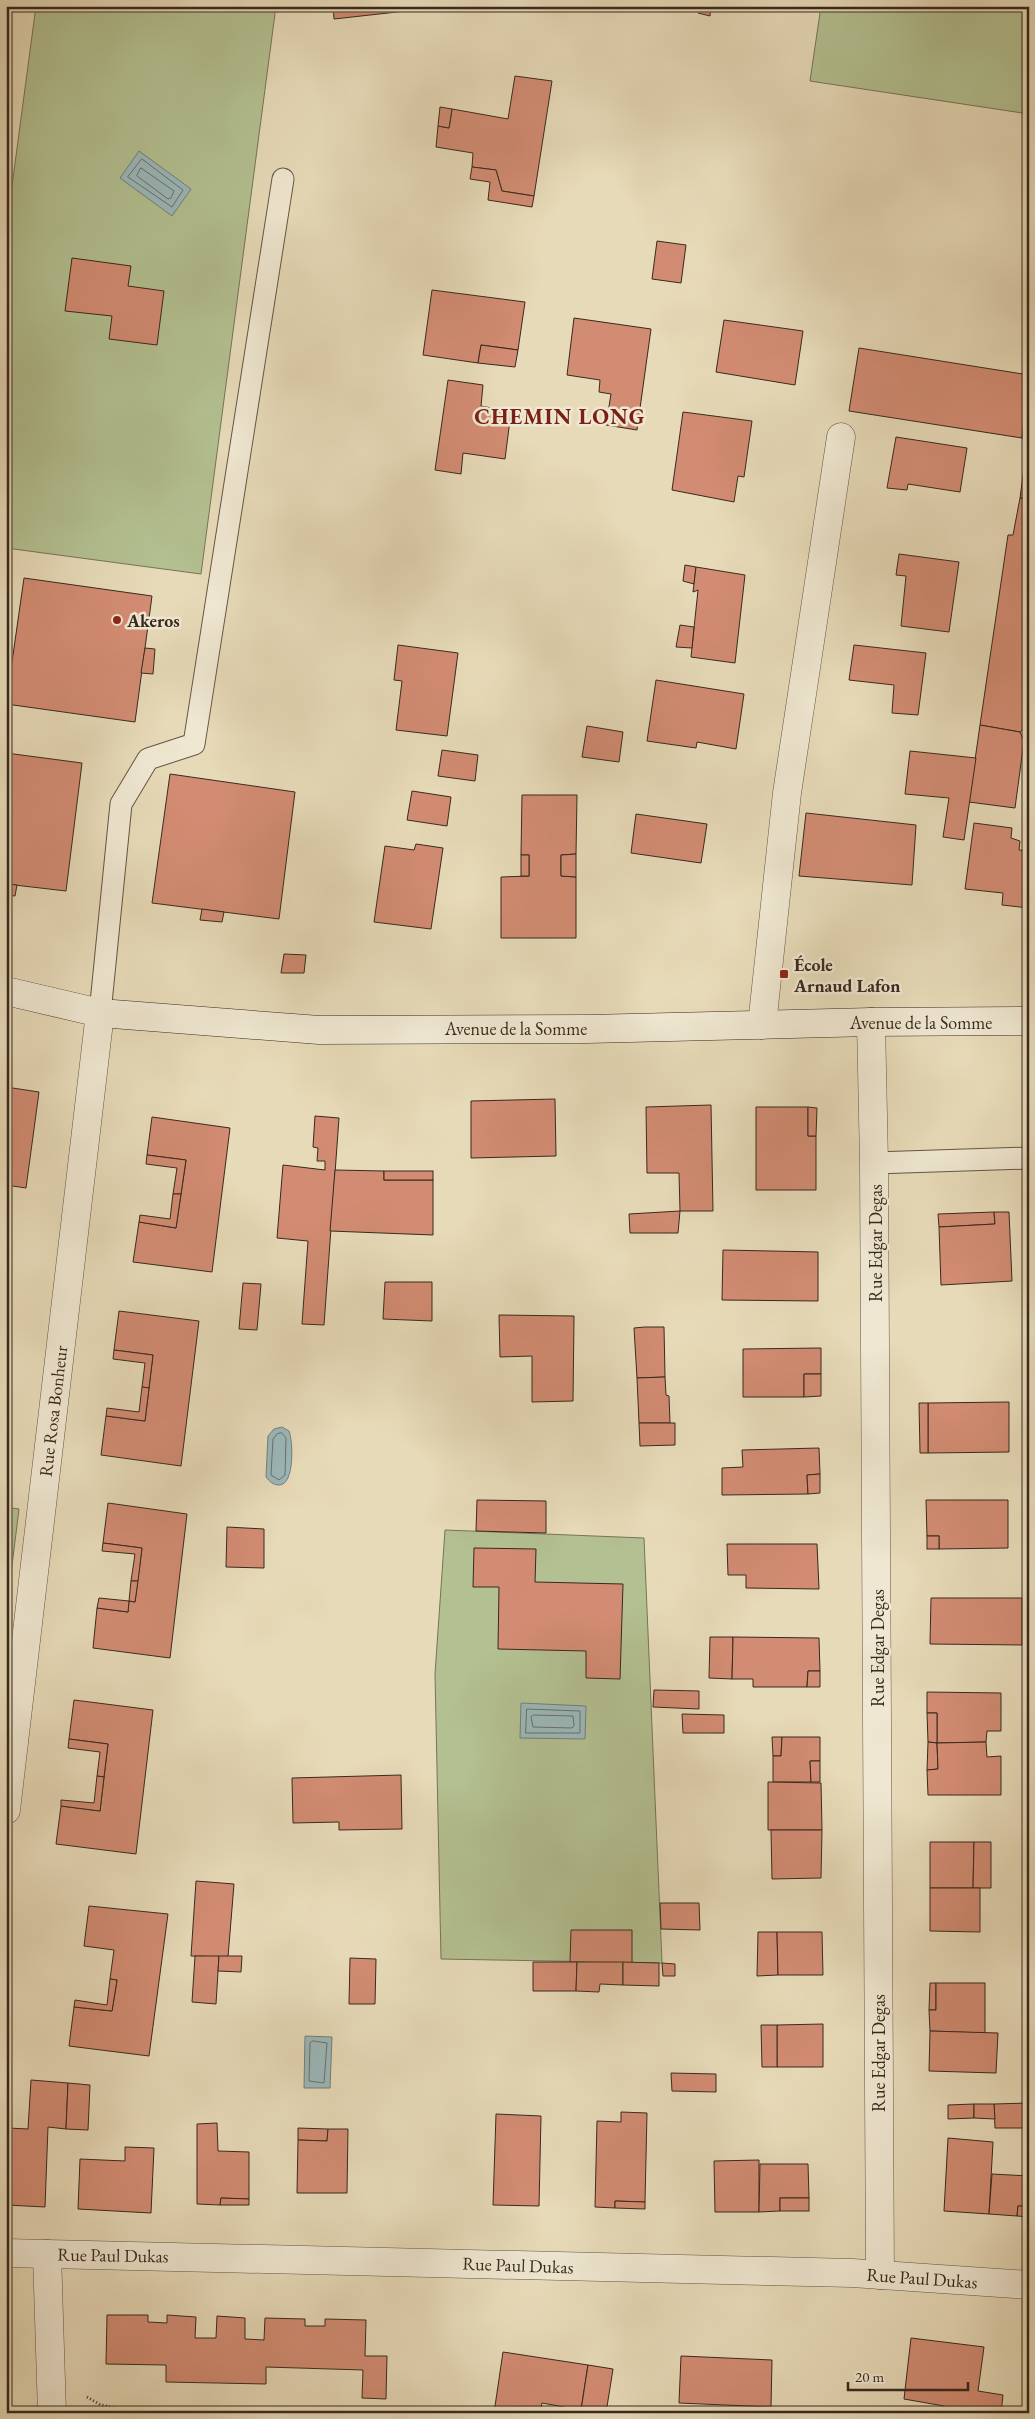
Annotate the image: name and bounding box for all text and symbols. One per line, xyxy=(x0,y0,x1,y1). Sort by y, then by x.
district label: CHEMIN LONG xyxy=(474,402,646,431)
place label: Akeros xyxy=(126,609,180,632)
marker: Akeros xyxy=(111,614,123,626)
place label: École Arnaud Lafon xyxy=(793,953,900,997)
marker: École Arnaud Lafon xyxy=(778,968,790,980)
street label: Avenue de la Somme xyxy=(849,1011,992,1034)
street label: Avenue de la Somme xyxy=(444,1017,587,1040)
street label: Rue Edgar Degas xyxy=(864,1184,887,1302)
street label: Rue Rosa Bonheur xyxy=(34,1344,72,1478)
street label: Rue Edgar Degas xyxy=(866,1589,889,1707)
street label: Rue Edgar Degas xyxy=(867,1994,890,2112)
street label: Rue Paul Dukas xyxy=(57,2243,169,2267)
street label: Rue Paul Dukas xyxy=(462,2252,574,2278)
street label: Rue Paul Dukas xyxy=(866,2263,978,2293)
scale bar xyxy=(848,2359,968,2391)
text: 20 m xyxy=(855,2367,884,2386)

